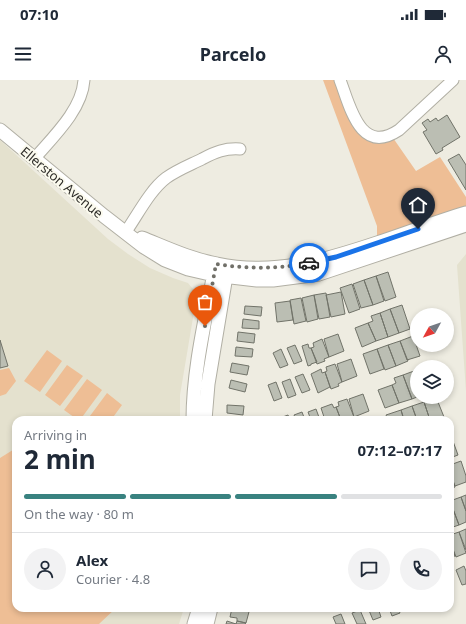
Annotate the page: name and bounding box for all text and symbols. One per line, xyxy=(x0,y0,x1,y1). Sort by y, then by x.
text: 07:10 xyxy=(20,4,59,24)
text: Parcelo xyxy=(200,42,266,66)
icon: menu xyxy=(12,43,34,65)
icon: person xyxy=(432,43,454,65)
street label: Ellerston Avenue xyxy=(17,142,107,222)
pin xyxy=(401,188,435,229)
icon: home xyxy=(407,194,429,216)
courier xyxy=(289,243,329,283)
icon: car xyxy=(298,252,320,274)
pin xyxy=(188,285,222,326)
icon: bag xyxy=(194,291,216,313)
north arrow xyxy=(410,308,454,352)
map controls xyxy=(410,308,454,404)
button: layers xyxy=(410,360,454,404)
text: Arriving in xyxy=(24,426,87,444)
text: 07:12–07:17 xyxy=(357,440,442,460)
text: 2 min xyxy=(24,441,96,477)
text: On the way · 80 m xyxy=(24,505,134,523)
button: person xyxy=(24,548,66,590)
button: chat xyxy=(348,548,390,590)
button: phone xyxy=(400,548,442,590)
text: Alex xyxy=(76,550,108,570)
text: Courier · 4.8 xyxy=(76,570,150,588)

